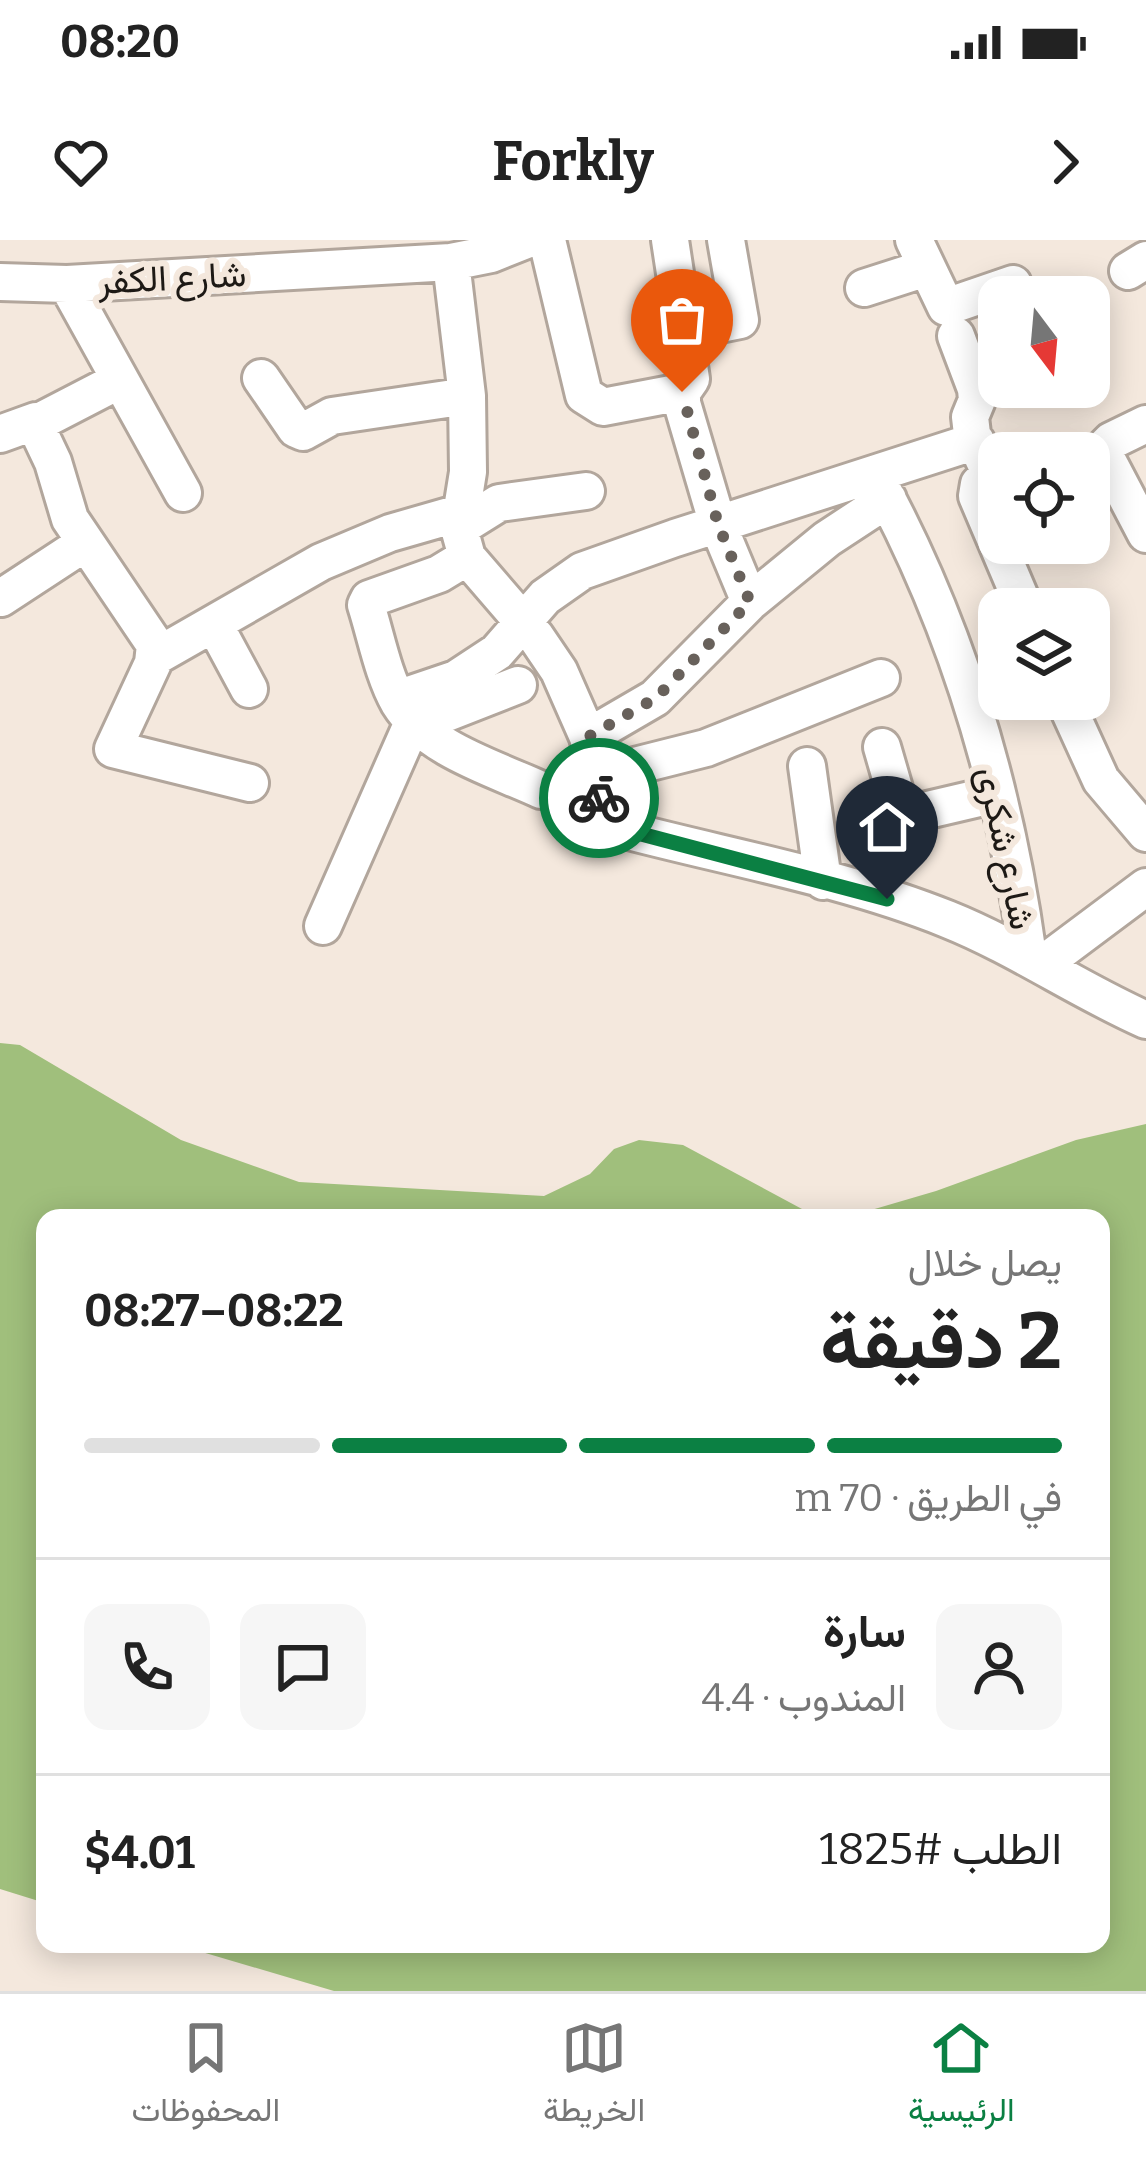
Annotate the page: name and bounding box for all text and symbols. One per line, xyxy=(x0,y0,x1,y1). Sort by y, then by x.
text: 08:20 xyxy=(60,15,180,69)
icon: heart xyxy=(48,129,114,195)
icon: forward xyxy=(1032,129,1098,195)
text: Forkly xyxy=(492,130,654,194)
street label: شارع الكفر xyxy=(96,252,247,306)
pin xyxy=(631,269,733,392)
north arrow xyxy=(978,276,1110,408)
map controls xyxy=(978,276,1110,720)
icon: bag xyxy=(649,287,715,353)
button: locate xyxy=(978,432,1110,564)
button: layers xyxy=(978,588,1110,720)
courier xyxy=(539,738,659,858)
street label: شارع شكرى xyxy=(965,762,1045,934)
icon: bike xyxy=(566,765,632,831)
pin xyxy=(836,776,938,899)
icon: home xyxy=(854,794,920,860)
text: يصل خلال xyxy=(908,1240,1062,1286)
text: 08:22–08:27 xyxy=(84,1284,344,1338)
text: 2 دقيقة xyxy=(820,1295,1062,1389)
text: في الطريق · 70 m xyxy=(794,1475,1062,1521)
button: phone xyxy=(84,1604,210,1730)
button: chat xyxy=(240,1604,366,1730)
button: person xyxy=(936,1604,1062,1730)
text: سارة xyxy=(823,1605,906,1659)
text: المندوب · 4.4 xyxy=(702,1675,906,1721)
text: الطلب #1825 xyxy=(819,1822,1062,1876)
text: $4.01 xyxy=(84,1826,195,1880)
tab: المحفوظات xyxy=(131,2015,280,2139)
tab: الخريطة xyxy=(543,2015,645,2139)
tab: الرئيسية xyxy=(908,2015,1015,2139)

